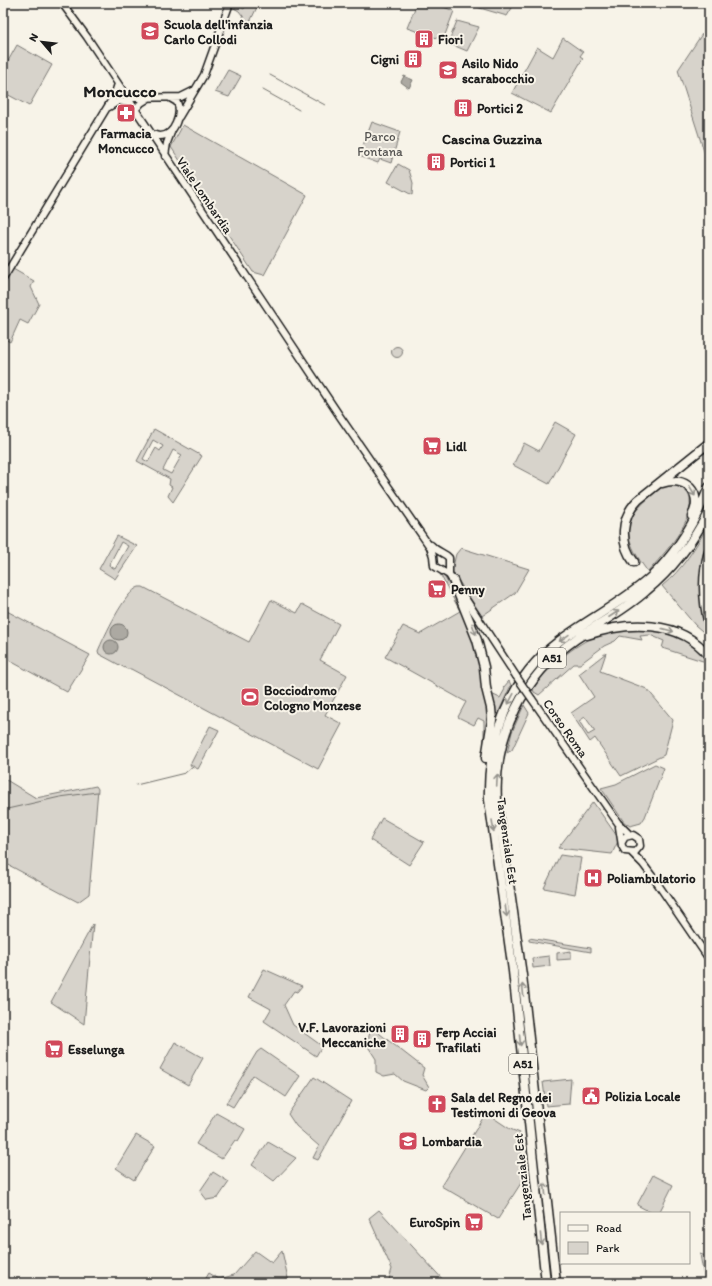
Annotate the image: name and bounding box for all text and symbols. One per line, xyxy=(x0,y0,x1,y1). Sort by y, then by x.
place label: Scuola dell'infanzia Carlo Collodi xyxy=(164,17,273,47)
school or university icon: Scuola dell'infanzia Carlo Collodi xyxy=(139,20,161,42)
north arrow xyxy=(22,22,62,62)
building icon: Fiori xyxy=(413,28,435,50)
text: N xyxy=(26,31,41,44)
place label: Fiori xyxy=(438,32,463,47)
building icon: Cigni xyxy=(402,48,424,70)
place label: Cigni xyxy=(370,52,399,68)
place label: Asilo Nido scarabocchio xyxy=(461,56,535,86)
school or university icon: Asilo Nido scarabocchio xyxy=(437,59,459,81)
district label: Moncucco xyxy=(83,81,157,101)
building icon: Portici 2 xyxy=(452,97,474,119)
place label: Portici 2 xyxy=(477,101,523,116)
pharmacy icon: Farmacia Moncucco xyxy=(115,102,137,124)
place label: Farmacia Moncucco xyxy=(98,126,154,156)
park label: Parco Fontana xyxy=(357,129,403,159)
district label: Cascina Guzzina xyxy=(442,131,543,148)
building icon: Portici 1 xyxy=(425,151,447,173)
street label: Viale Lombardia xyxy=(173,154,236,237)
place label: Portici 1 xyxy=(450,155,495,170)
supermarket icon: Lidl xyxy=(421,435,443,457)
place label: Lidl xyxy=(446,439,467,454)
one-way arrow xyxy=(688,485,696,497)
supermarket icon: Penny xyxy=(426,578,448,600)
place label: Penny xyxy=(451,582,486,598)
one-way arrow xyxy=(608,610,619,618)
one-way arrow xyxy=(470,622,478,634)
one-way arrow xyxy=(661,627,674,634)
one-way arrow xyxy=(558,634,569,642)
road number: A51 xyxy=(538,648,566,668)
place label: Bocciodromo Cologno Monzese xyxy=(264,683,361,714)
sports icon: Bocciodromo Cologno Monzese xyxy=(239,686,261,708)
one-way arrow xyxy=(506,693,514,705)
street label: Corso Roma xyxy=(540,696,591,761)
one-way arrow xyxy=(494,774,501,787)
street label: Tangenziale Est xyxy=(494,797,521,885)
one-way arrow xyxy=(489,819,497,832)
hospital icon: Poliambulatorio xyxy=(582,867,604,889)
place label: Poliambulatorio xyxy=(607,871,696,886)
one-way arrow xyxy=(502,904,510,917)
one-way arrow xyxy=(520,984,527,997)
place label: V.F. Lavorazioni Meccaniche xyxy=(298,1020,386,1050)
building icon: V.F. Lavorazioni Meccaniche xyxy=(389,1023,411,1045)
place label: Ferp Acciai Trafilati xyxy=(435,1025,497,1055)
building icon: Ferp Acciai Trafilati xyxy=(411,1028,433,1050)
one-way arrow xyxy=(517,1033,524,1046)
supermarket icon: Esselunga xyxy=(43,1038,65,1060)
place label: Esselunga xyxy=(68,1042,125,1058)
road number: A51 xyxy=(509,1054,537,1074)
public building icon: Polizia Locale xyxy=(580,1085,602,1107)
place label: Polizia Locale xyxy=(605,1089,681,1104)
place label: Sala del Regno dei Testimoni di Geova xyxy=(450,1090,556,1120)
church icon: Sala del Regno dei Testimoni di Geova xyxy=(426,1093,448,1115)
school or university icon: Lombardia xyxy=(397,1130,419,1152)
street label: Tangenziale Est xyxy=(510,1133,535,1221)
place label: Lombardia xyxy=(422,1134,482,1149)
one-way arrow xyxy=(542,1183,549,1196)
supermarket icon: EuroSpin xyxy=(463,1211,485,1233)
legend xyxy=(560,1212,690,1264)
place label: EuroSpin xyxy=(410,1215,461,1231)
text: Road xyxy=(596,1221,622,1235)
one-way arrow xyxy=(537,1232,545,1245)
text: Park xyxy=(596,1241,620,1255)

